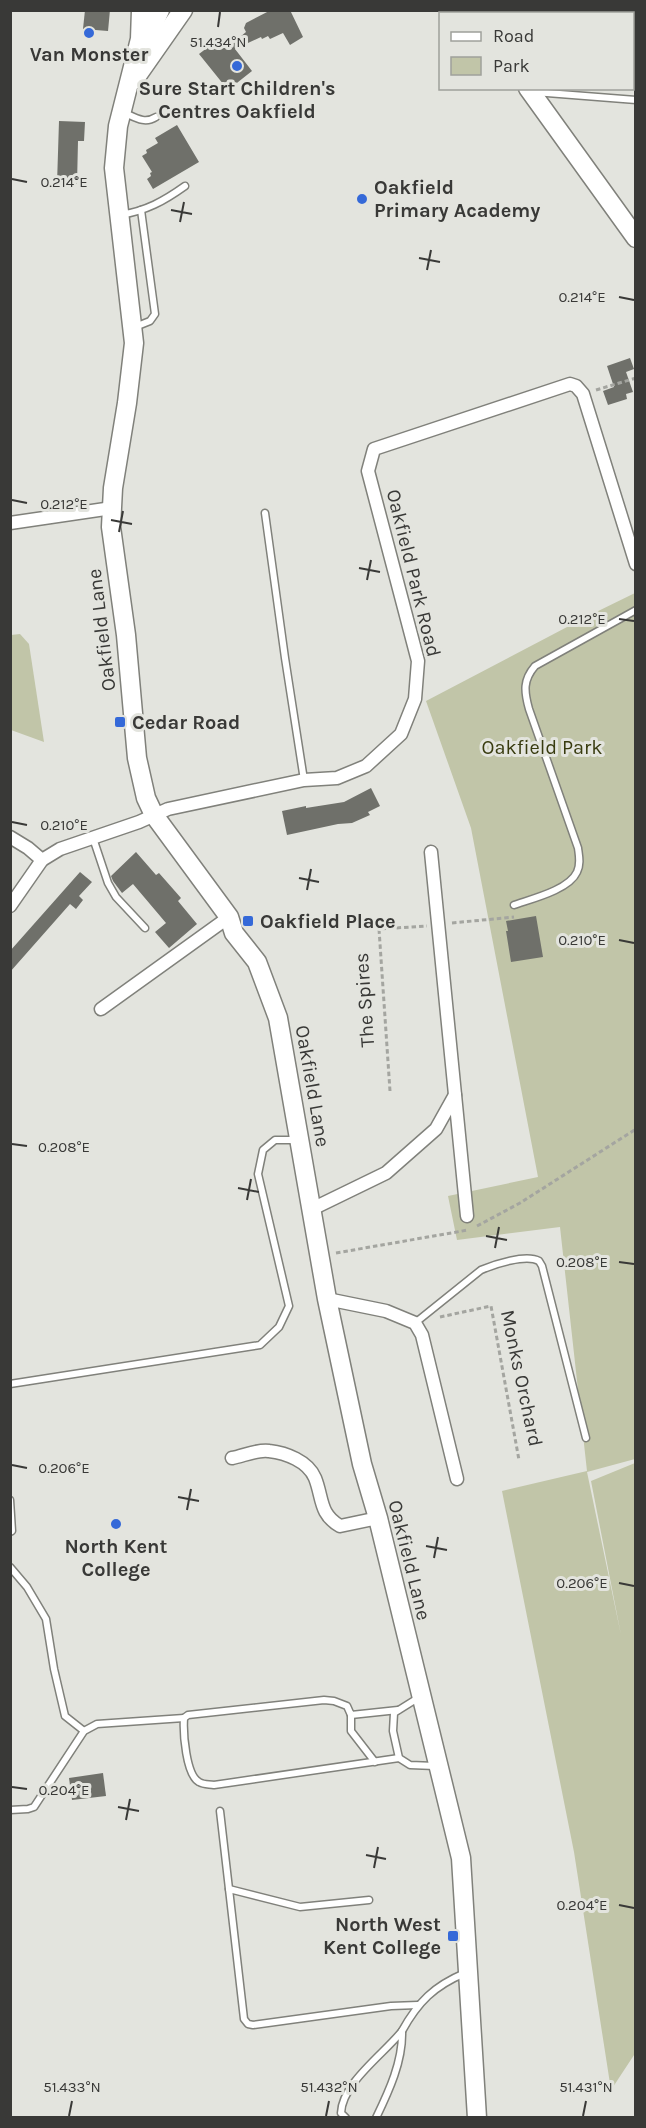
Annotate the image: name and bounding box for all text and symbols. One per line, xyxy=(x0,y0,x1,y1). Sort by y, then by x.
legend xyxy=(439,12,634,90)
text: Road xyxy=(493,25,534,47)
marker: Van Monster xyxy=(82,26,96,40)
text: 51.434°N xyxy=(189,33,247,51)
place label: Van Monster xyxy=(30,43,148,66)
text: Park xyxy=(493,55,530,77)
marker: Sure Start Children's Centres Oakfield xyxy=(230,59,244,73)
place label: Sure Start Children's Centres Oakfield xyxy=(138,77,336,123)
text: 0.214°E xyxy=(40,173,88,191)
place label: Oakfield Primary Academy xyxy=(374,176,540,222)
marker: Oakfield Primary Academy xyxy=(355,192,369,206)
text: 0.214°E xyxy=(558,288,606,306)
street label: Oakfield Park Road xyxy=(382,487,445,659)
text: 0.212°E xyxy=(40,495,88,513)
street label: Oakfield Lane xyxy=(83,567,120,692)
text: 0.212°E xyxy=(558,610,606,628)
place label: Cedar Road xyxy=(132,711,240,734)
marker: Cedar Road xyxy=(113,715,127,729)
park label: Oakfield Park xyxy=(481,736,603,759)
text: 0.210°E xyxy=(40,816,88,834)
place label: Oakfield Place xyxy=(260,910,396,933)
marker: Oakfield Place xyxy=(241,914,255,928)
text: 0.210°E xyxy=(558,931,606,949)
street label: The Spires xyxy=(350,952,379,1048)
street label: Oakfield Lane xyxy=(290,1023,335,1149)
text: 0.208°E xyxy=(38,1138,90,1156)
text: 0.208°E xyxy=(556,1253,608,1271)
street label: Monks Orchard xyxy=(496,1308,547,1449)
text: 0.206°E xyxy=(38,1459,90,1477)
street label: Oakfield Lane xyxy=(383,1498,436,1623)
marker: North Kent College xyxy=(109,1517,123,1531)
place label: North Kent College xyxy=(65,1535,168,1581)
text: 0.206°E xyxy=(556,1574,608,1592)
text: 0.204°E xyxy=(38,1781,90,1799)
text: 0.204°E xyxy=(556,1896,608,1914)
place label: North West Kent College xyxy=(323,1913,441,1959)
marker: North West Kent College xyxy=(446,1929,460,1943)
text: 51.433°N xyxy=(43,2078,101,2096)
text: 51.432°N xyxy=(300,2078,358,2096)
text: 51.431°N xyxy=(559,2078,613,2096)

